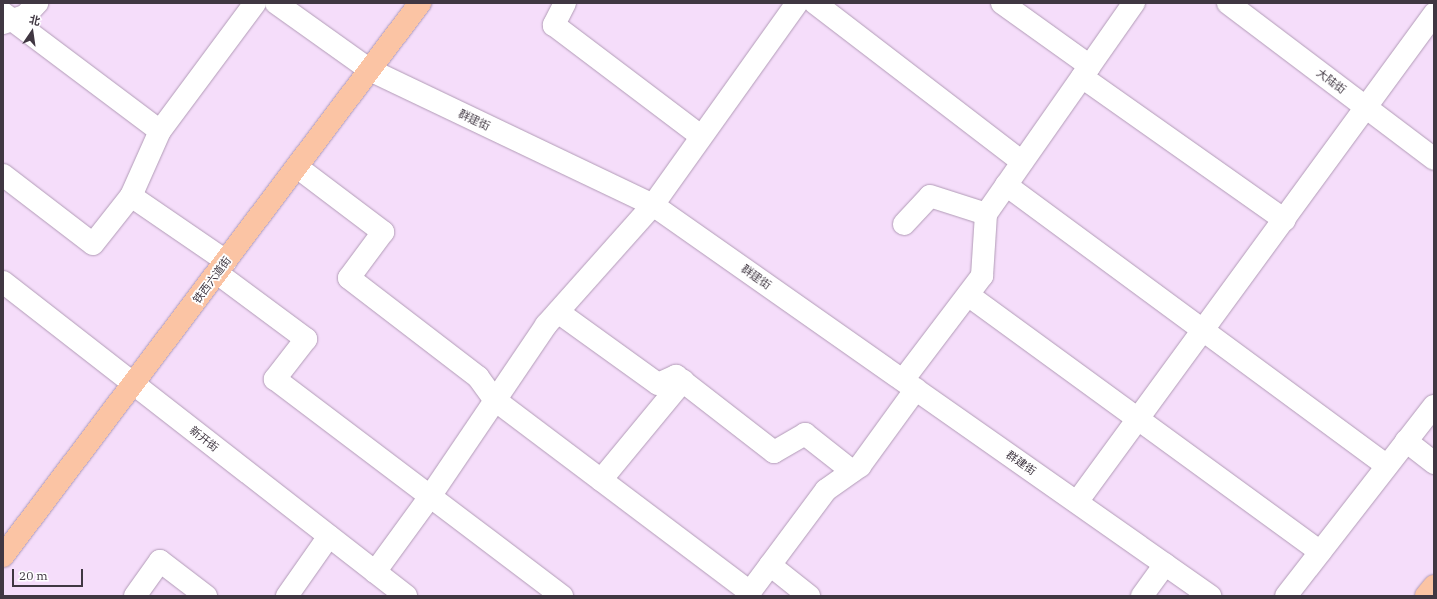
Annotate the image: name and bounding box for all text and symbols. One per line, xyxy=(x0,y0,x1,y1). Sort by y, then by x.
north arrow xyxy=(12,12,52,52)
text: 北 xyxy=(28,12,42,28)
street label: 大陆街 xyxy=(1314,66,1348,96)
street label: 群建街 xyxy=(456,107,492,133)
street label: 铁西六道街 xyxy=(190,254,234,306)
street label: 群建街 xyxy=(739,262,773,292)
street label: 新开街 xyxy=(187,424,221,454)
street label: 群建街 xyxy=(1004,448,1038,478)
scale bar xyxy=(14,561,85,587)
text: 20 m xyxy=(19,568,48,583)

